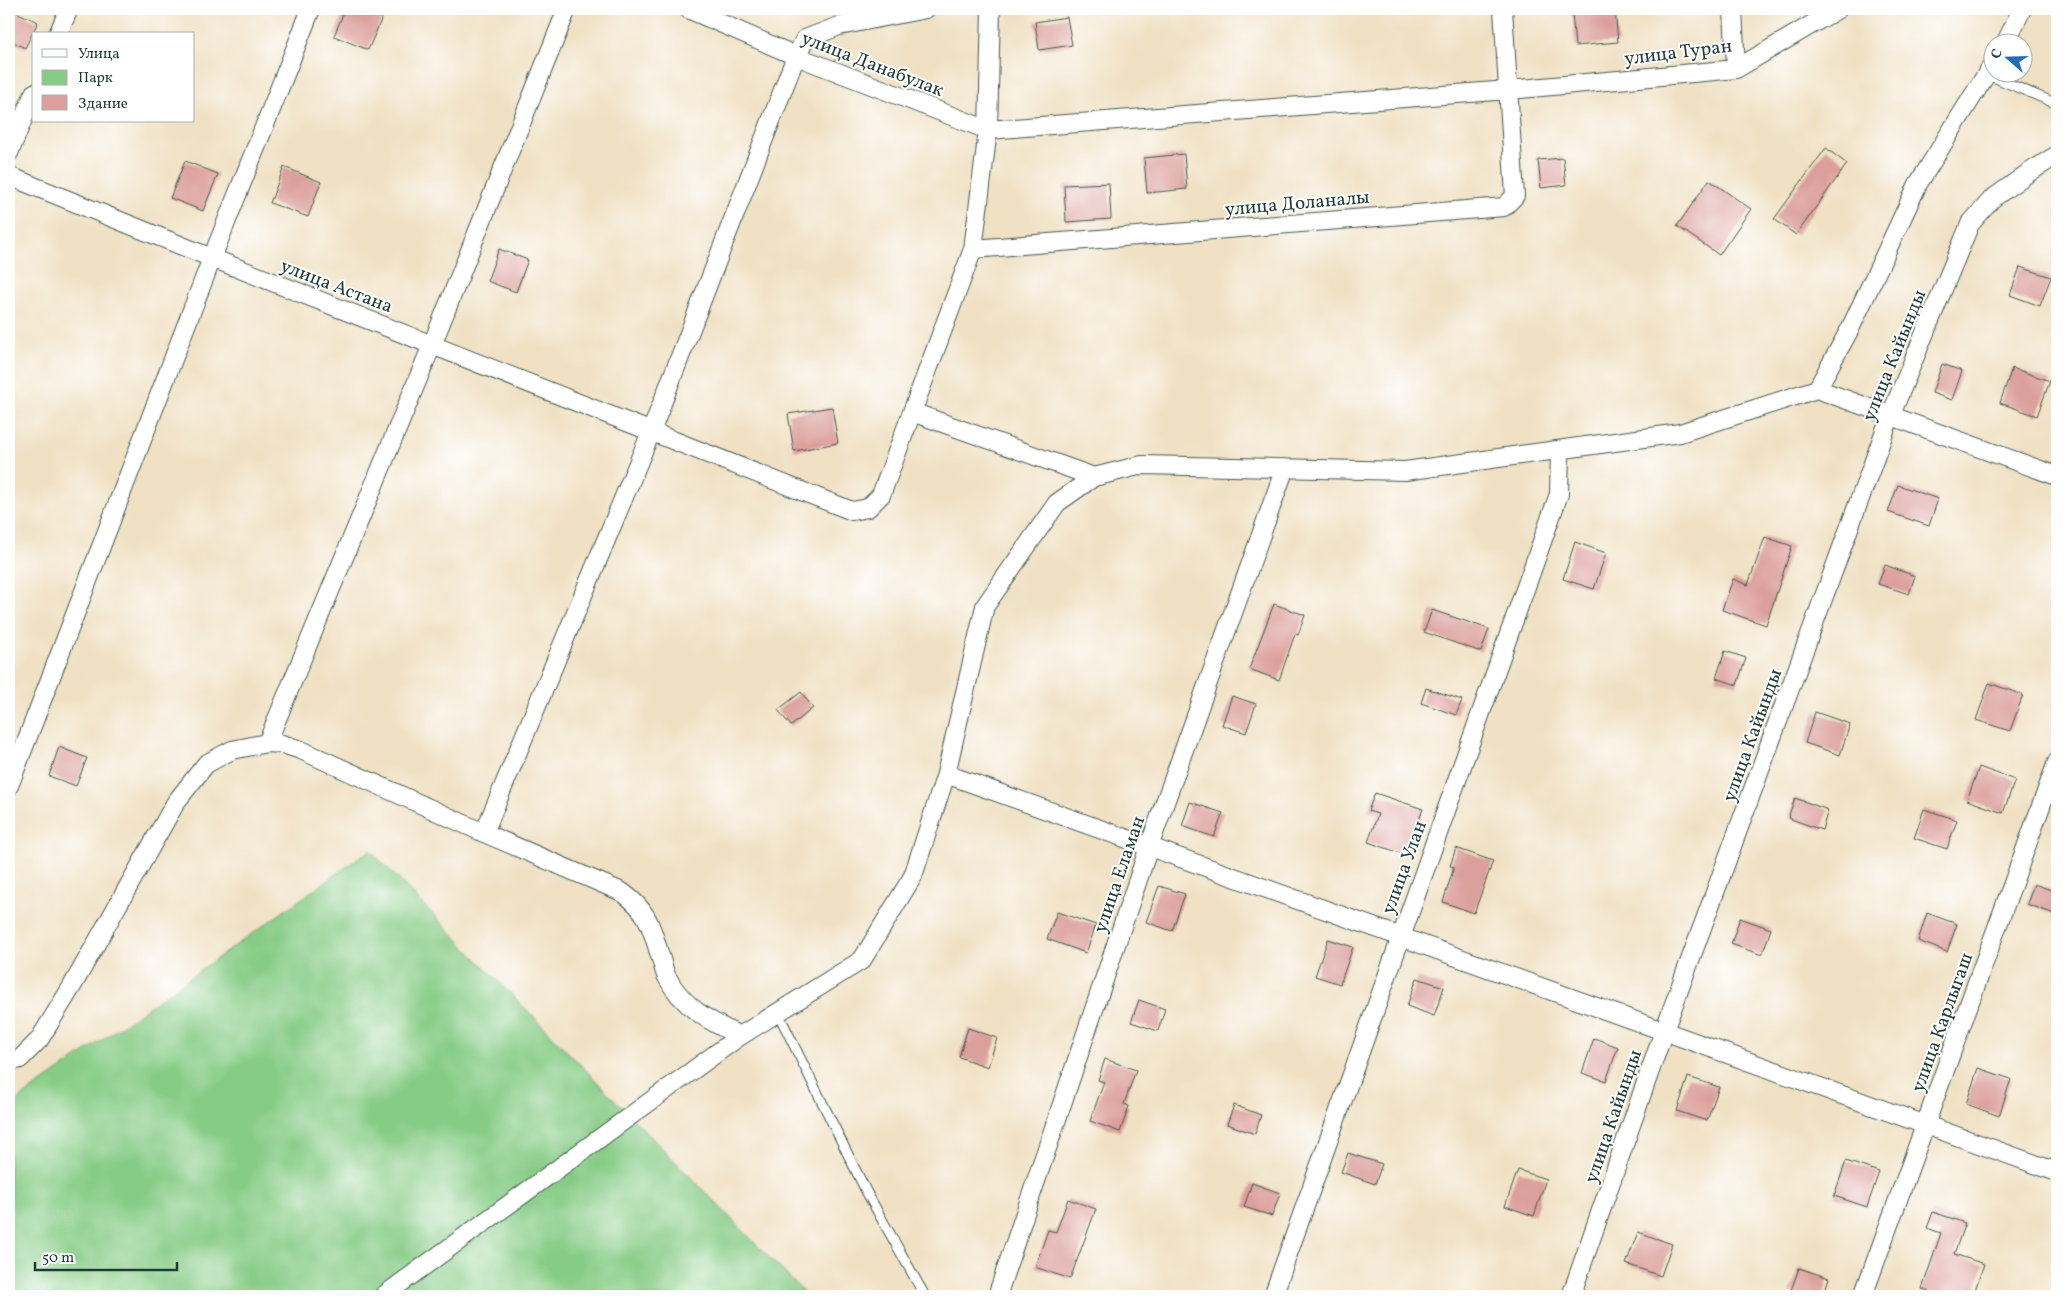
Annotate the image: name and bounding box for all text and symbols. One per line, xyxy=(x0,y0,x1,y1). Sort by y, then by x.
street label: улица Данабулак xyxy=(797,26,947,104)
legend xyxy=(32,32,195,122)
north arrow xyxy=(1984,32,2034,82)
street label: улица Туран xyxy=(1623,33,1734,72)
text: Улица xyxy=(78,44,120,65)
text: С xyxy=(1987,47,2008,62)
text: Парк xyxy=(78,68,113,89)
text: Здание xyxy=(78,94,128,115)
street label: улица Доланалы xyxy=(1224,185,1371,223)
street label: улица Астана xyxy=(276,254,396,320)
street label: улица Кайынды xyxy=(1857,286,1933,425)
street label: улица Кайынды xyxy=(1717,666,1789,806)
street label: улица Еламан xyxy=(1088,813,1152,937)
street label: улица Улан xyxy=(1376,817,1434,918)
street label: улица Карлыгаш xyxy=(1906,949,1980,1096)
street label: улица Кайынды xyxy=(1579,1046,1649,1187)
scale bar xyxy=(35,1240,178,1272)
text: 50 m xyxy=(42,1248,74,1269)

